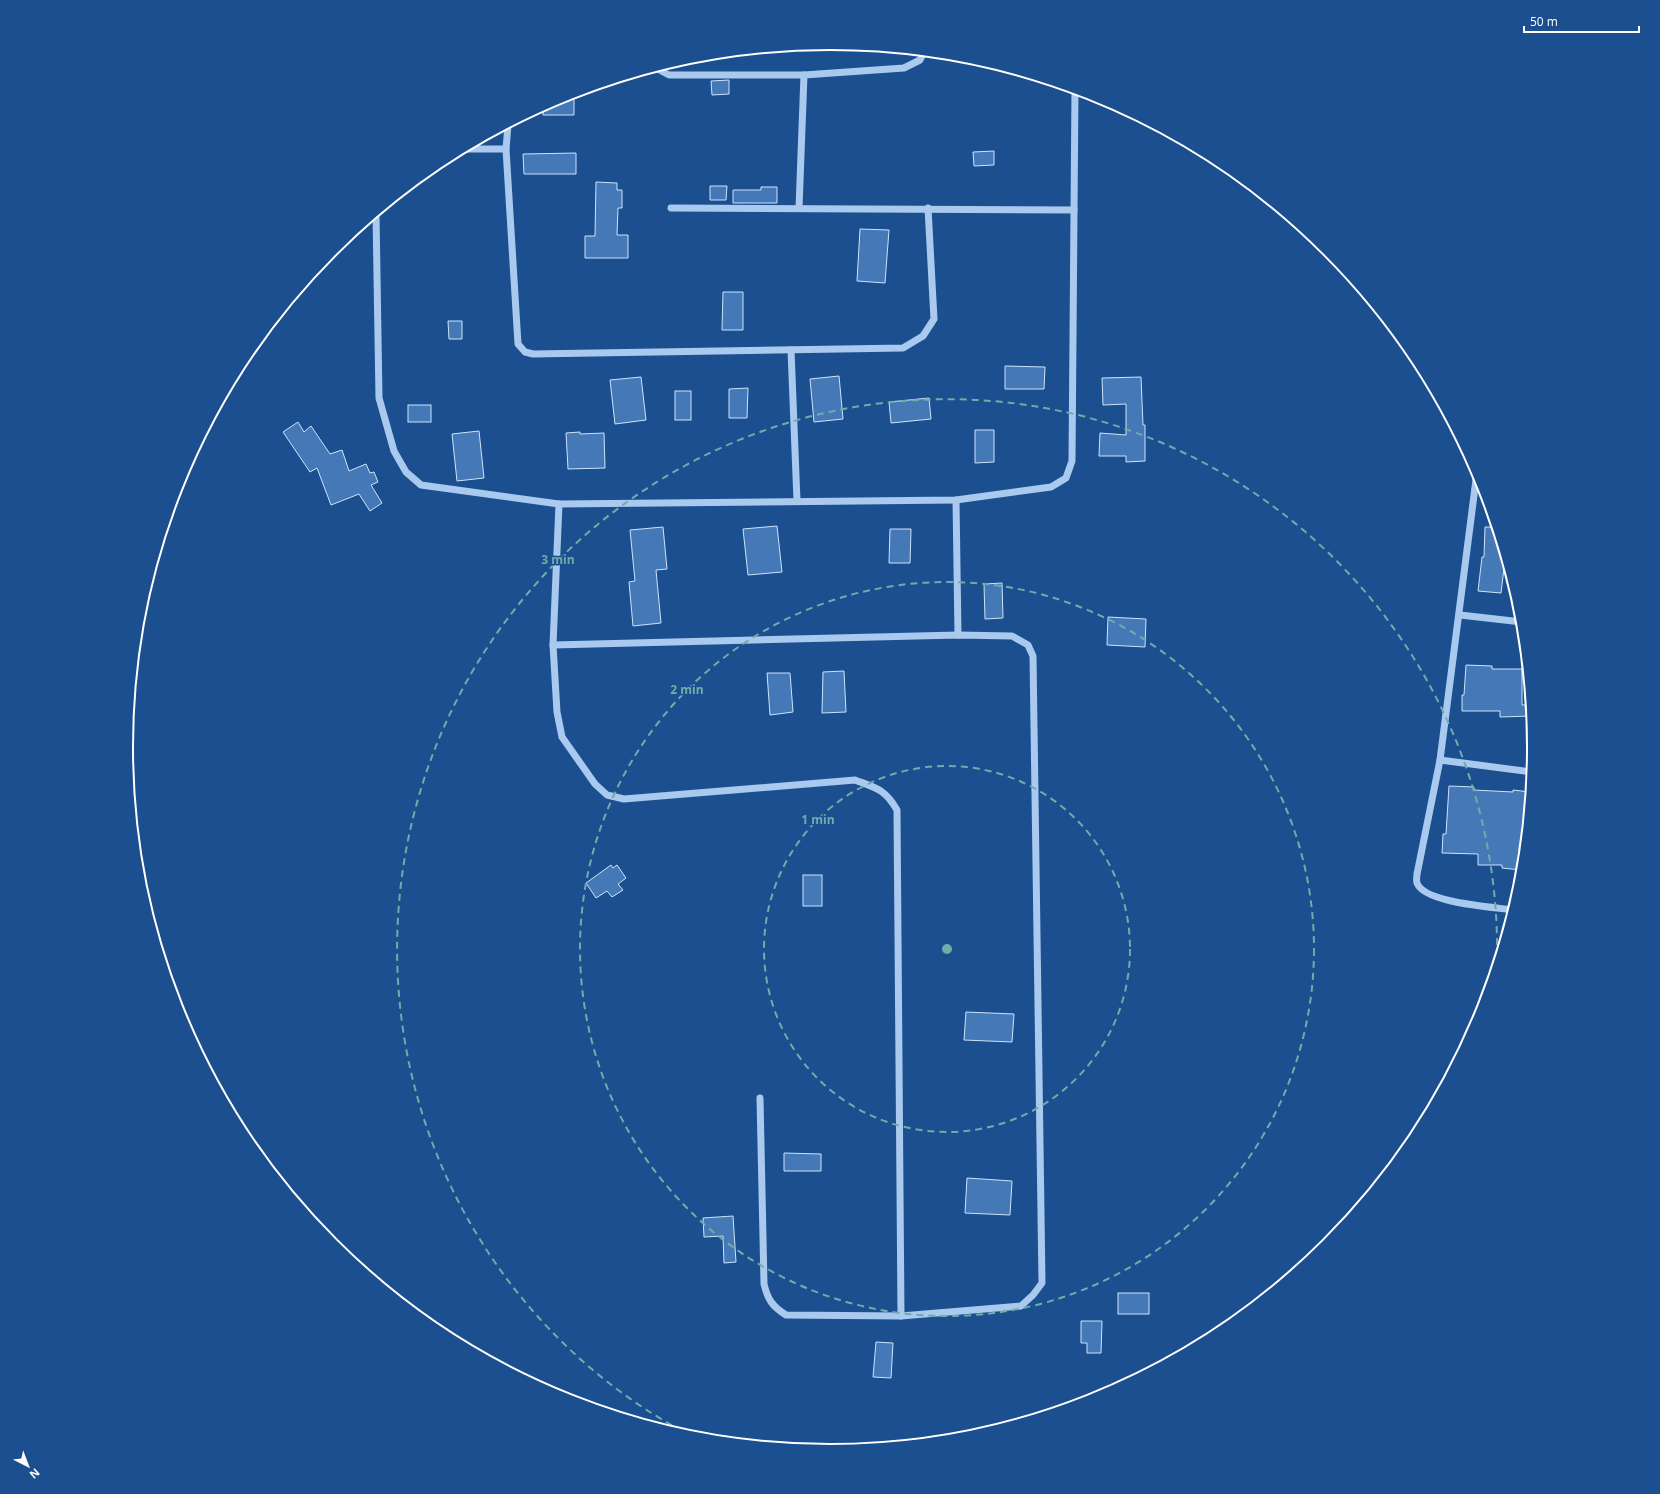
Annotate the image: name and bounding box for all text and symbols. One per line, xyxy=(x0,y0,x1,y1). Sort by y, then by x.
scale bar xyxy=(1524,8,1639,34)
text: 50 m xyxy=(1530,13,1558,30)
text: 3 min xyxy=(541,551,575,568)
text: 2 min xyxy=(670,681,704,698)
text: 1 min xyxy=(801,811,835,828)
centre of rings xyxy=(940,942,954,956)
north arrow xyxy=(8,1446,48,1486)
text: N xyxy=(27,1465,43,1482)

